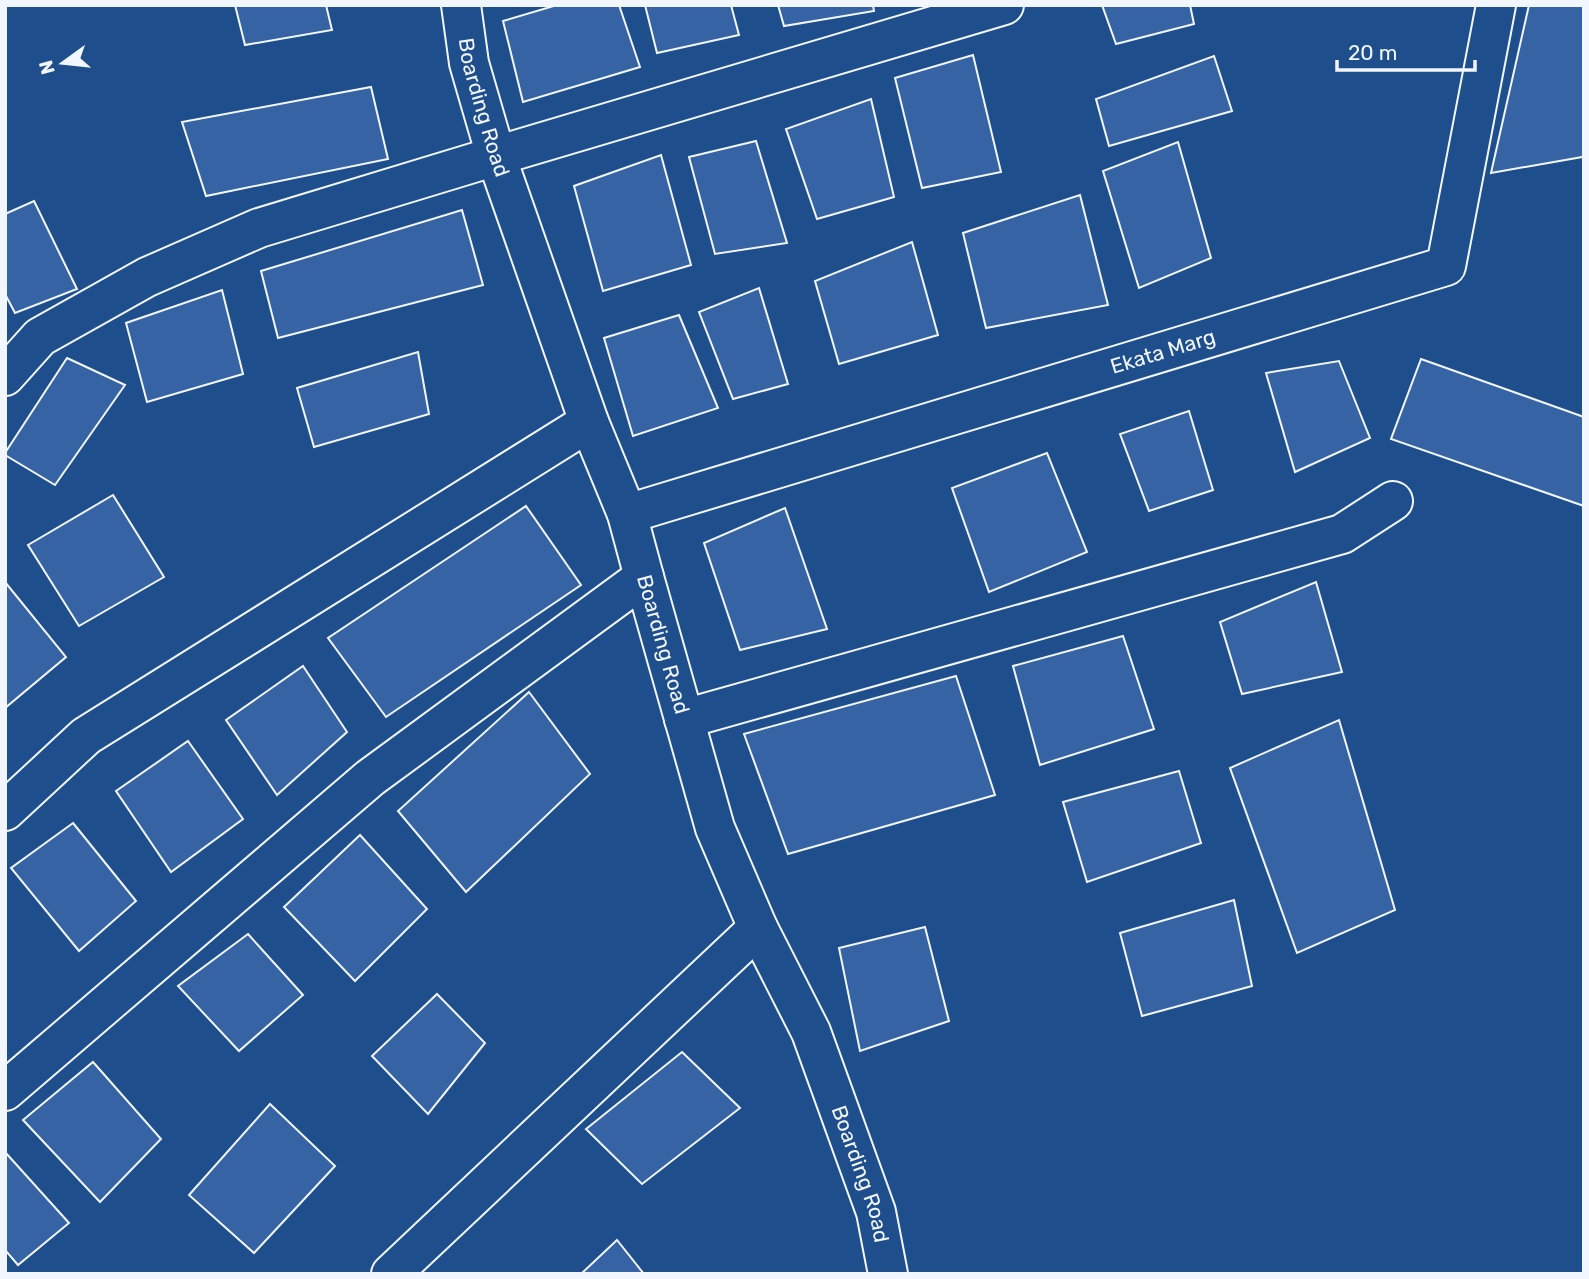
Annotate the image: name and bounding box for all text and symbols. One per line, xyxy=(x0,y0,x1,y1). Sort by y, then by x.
north arrow xyxy=(28,28,98,98)
scale bar xyxy=(1337,28,1475,72)
street label: Boarding Road xyxy=(454,36,515,180)
text: 20 m xyxy=(1348,40,1397,65)
text: N xyxy=(34,58,60,77)
street label: Ekata Marg xyxy=(1107,324,1218,379)
street label: Boarding Road xyxy=(632,572,695,717)
street label: Boarding Road xyxy=(827,1102,895,1245)

